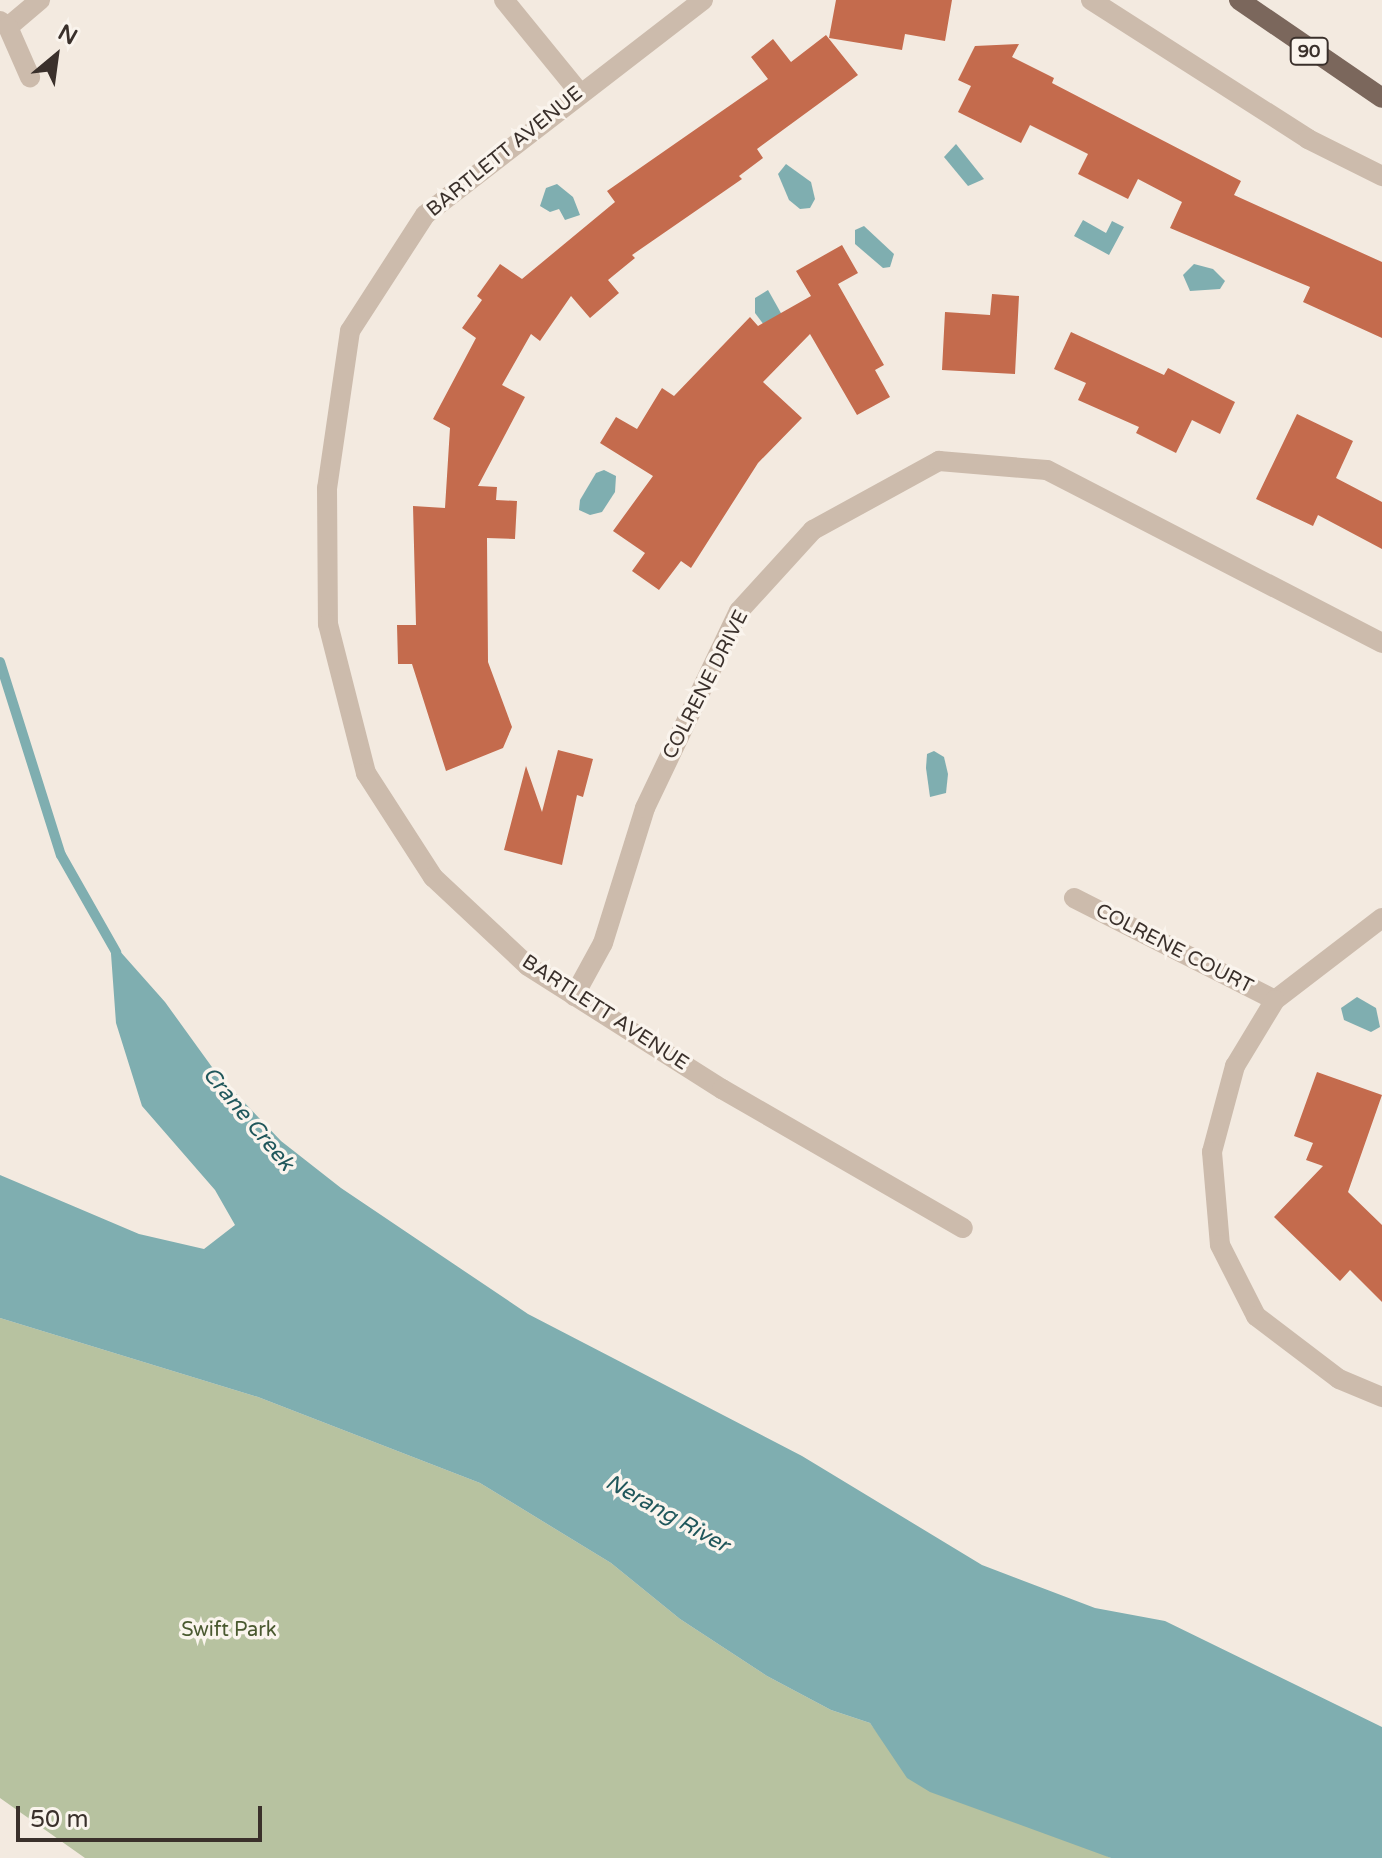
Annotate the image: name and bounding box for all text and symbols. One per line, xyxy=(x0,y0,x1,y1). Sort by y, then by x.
north arrow xyxy=(16,16,96,96)
text: N xyxy=(54,19,82,51)
road number: 90 xyxy=(1289,37,1329,65)
street label: BARTLETT AVENUE xyxy=(422,82,588,222)
street label: COLRENE DRIVE xyxy=(658,607,754,763)
street label: COLRENE COURT xyxy=(1091,899,1257,999)
street label: BARTLETT AVENUE xyxy=(517,950,693,1076)
water label: Crane Creek xyxy=(197,1062,299,1176)
water label: Nerang River xyxy=(601,1469,733,1559)
park label: Swift Park xyxy=(181,1618,277,1642)
scale bar xyxy=(20,1790,266,1840)
text: 50 m xyxy=(30,1805,88,1834)

